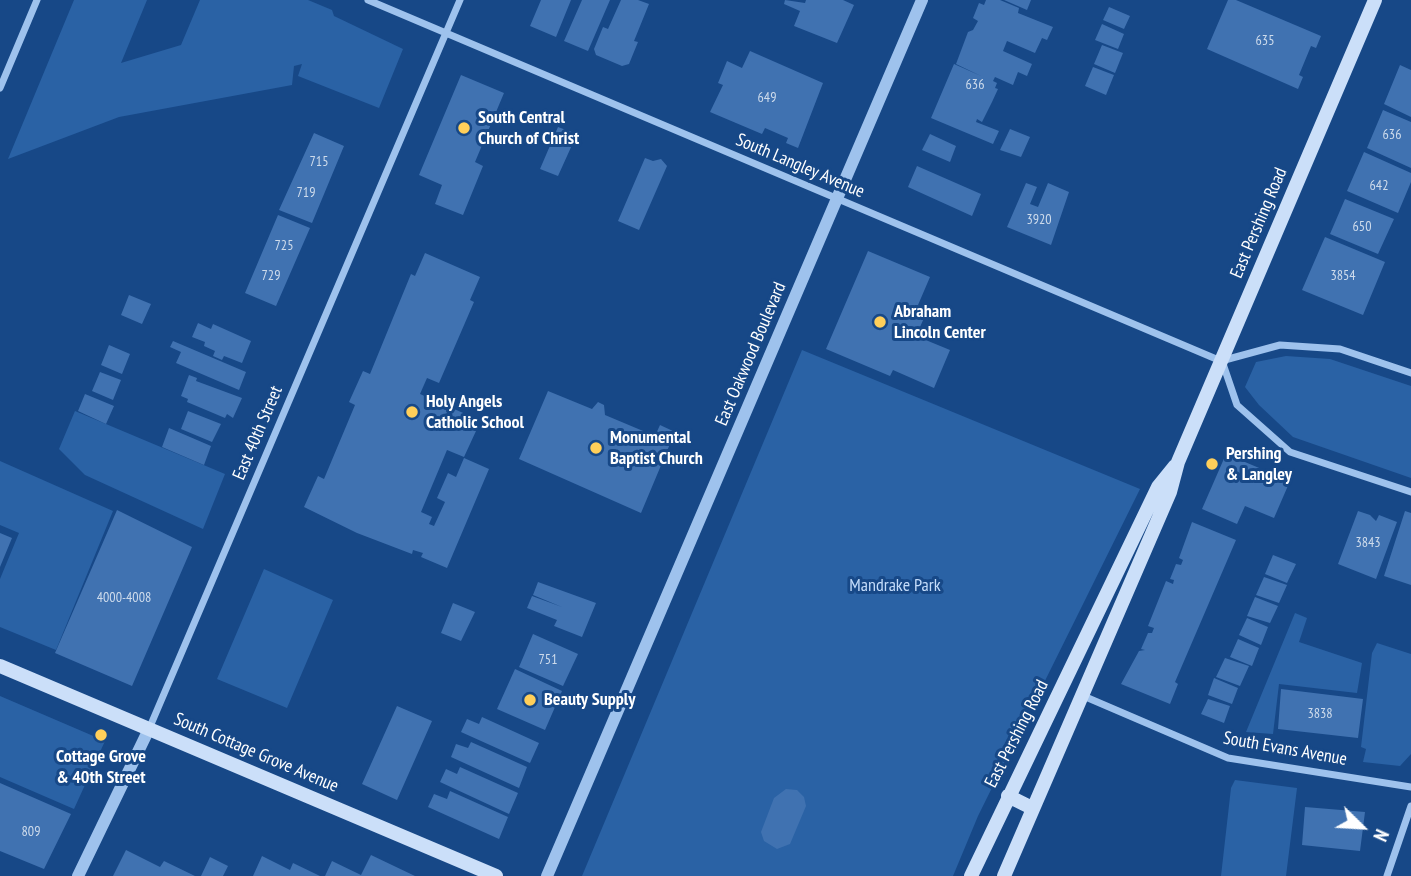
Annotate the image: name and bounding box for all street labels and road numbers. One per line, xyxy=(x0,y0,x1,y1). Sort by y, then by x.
street label: South Langley Avenue xyxy=(732,129,868,203)
street label: East Pershing Road xyxy=(1226,165,1292,281)
street label: East Oakwood Boulevard xyxy=(711,279,791,429)
street label: East 40th Street xyxy=(229,383,287,483)
street label: East Pershing Road xyxy=(981,677,1053,791)
street label: South Cottage Grove Avenue xyxy=(170,709,342,797)
street label: South Evans Avenue xyxy=(1221,727,1349,771)

